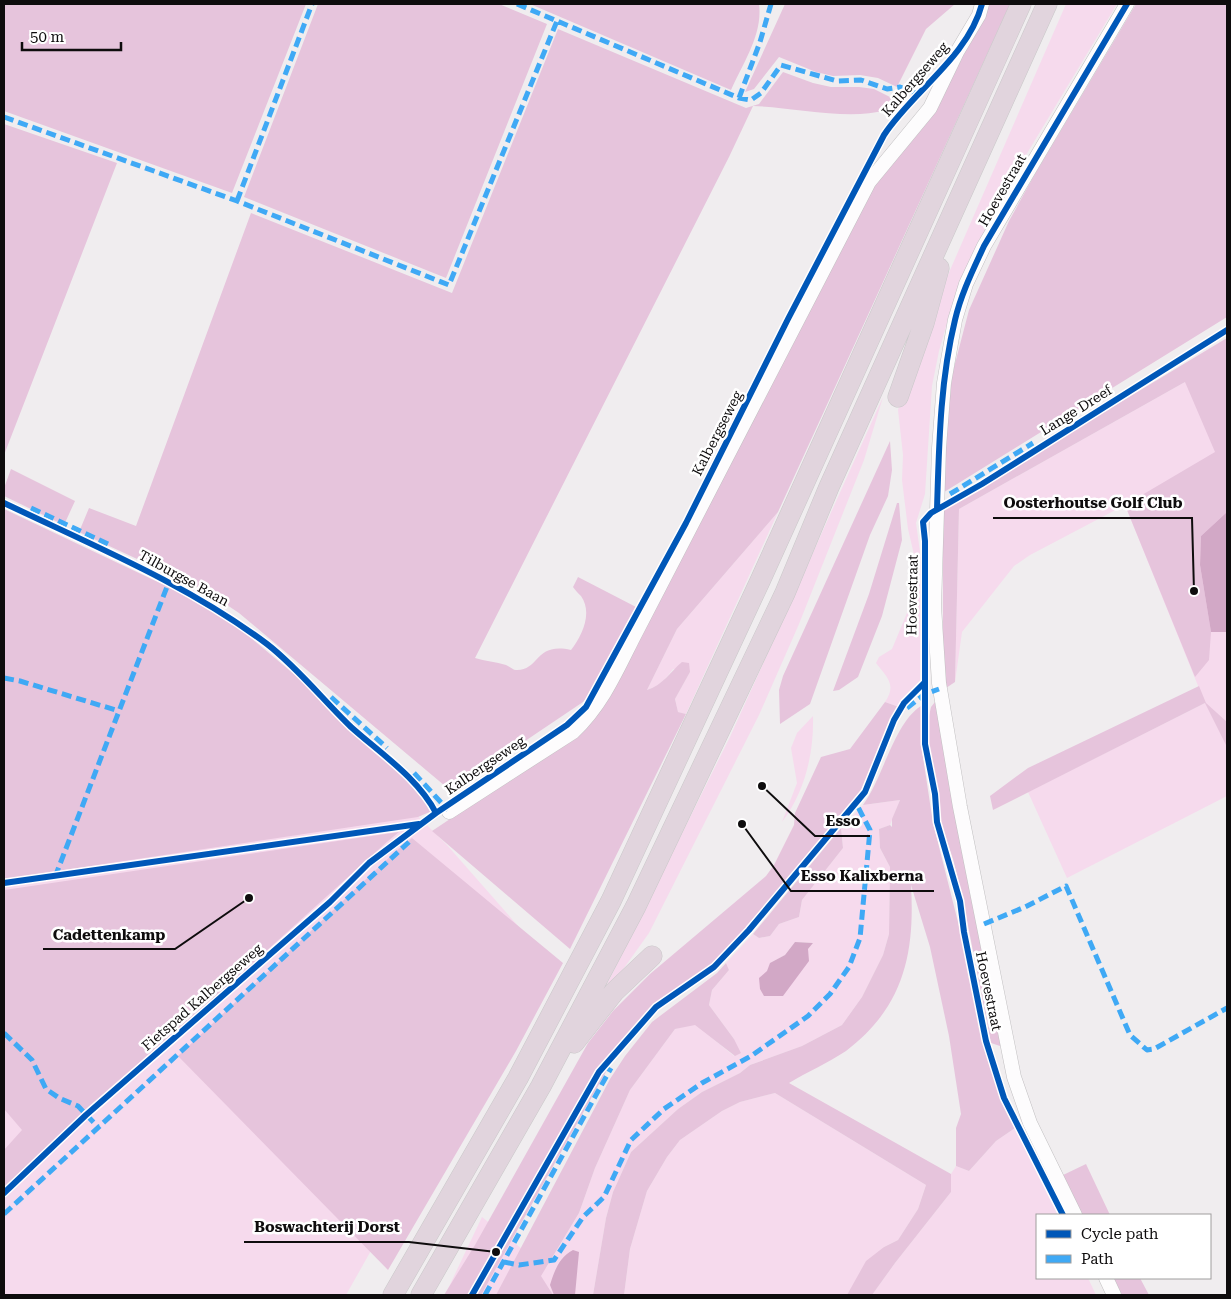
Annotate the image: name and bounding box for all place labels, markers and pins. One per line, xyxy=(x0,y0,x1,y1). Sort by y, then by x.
callout: Oosterhoutse Golf Club xyxy=(993,488,1192,518)
callout: Esso xyxy=(815,806,870,836)
callout: Esso Kalixberna xyxy=(791,861,934,891)
callout: Cadettenkamp xyxy=(43,919,175,949)
callout: Boswachterij Dorst xyxy=(244,1212,409,1242)

